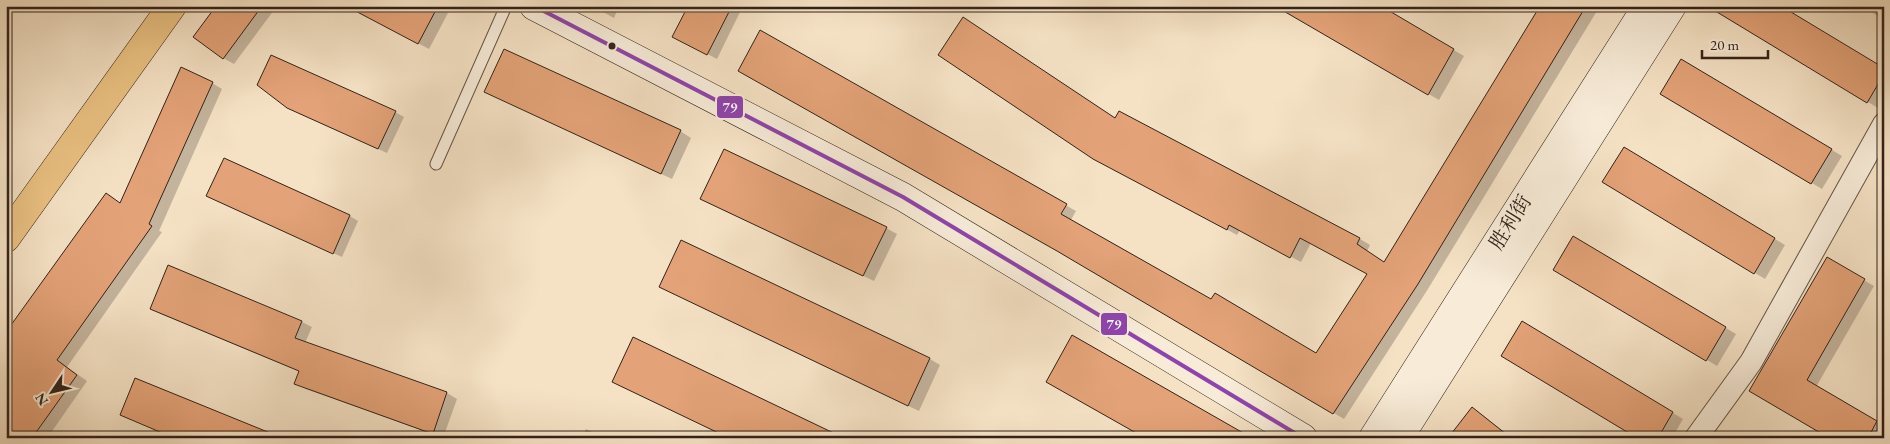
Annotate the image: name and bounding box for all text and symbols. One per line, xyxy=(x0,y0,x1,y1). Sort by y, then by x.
scale bar xyxy=(1702,28,1769,60)
text: 20 m xyxy=(1710,35,1739,54)
unlabelled marker xyxy=(607,41,617,51)
line badge: 79 xyxy=(716,95,744,119)
text: 79 xyxy=(723,98,738,116)
street label: 胜利街 xyxy=(1483,190,1537,254)
line badge: 79 xyxy=(1100,312,1128,336)
text: 79 xyxy=(1107,315,1122,333)
north arrow xyxy=(28,366,78,416)
text: N xyxy=(30,389,52,409)

